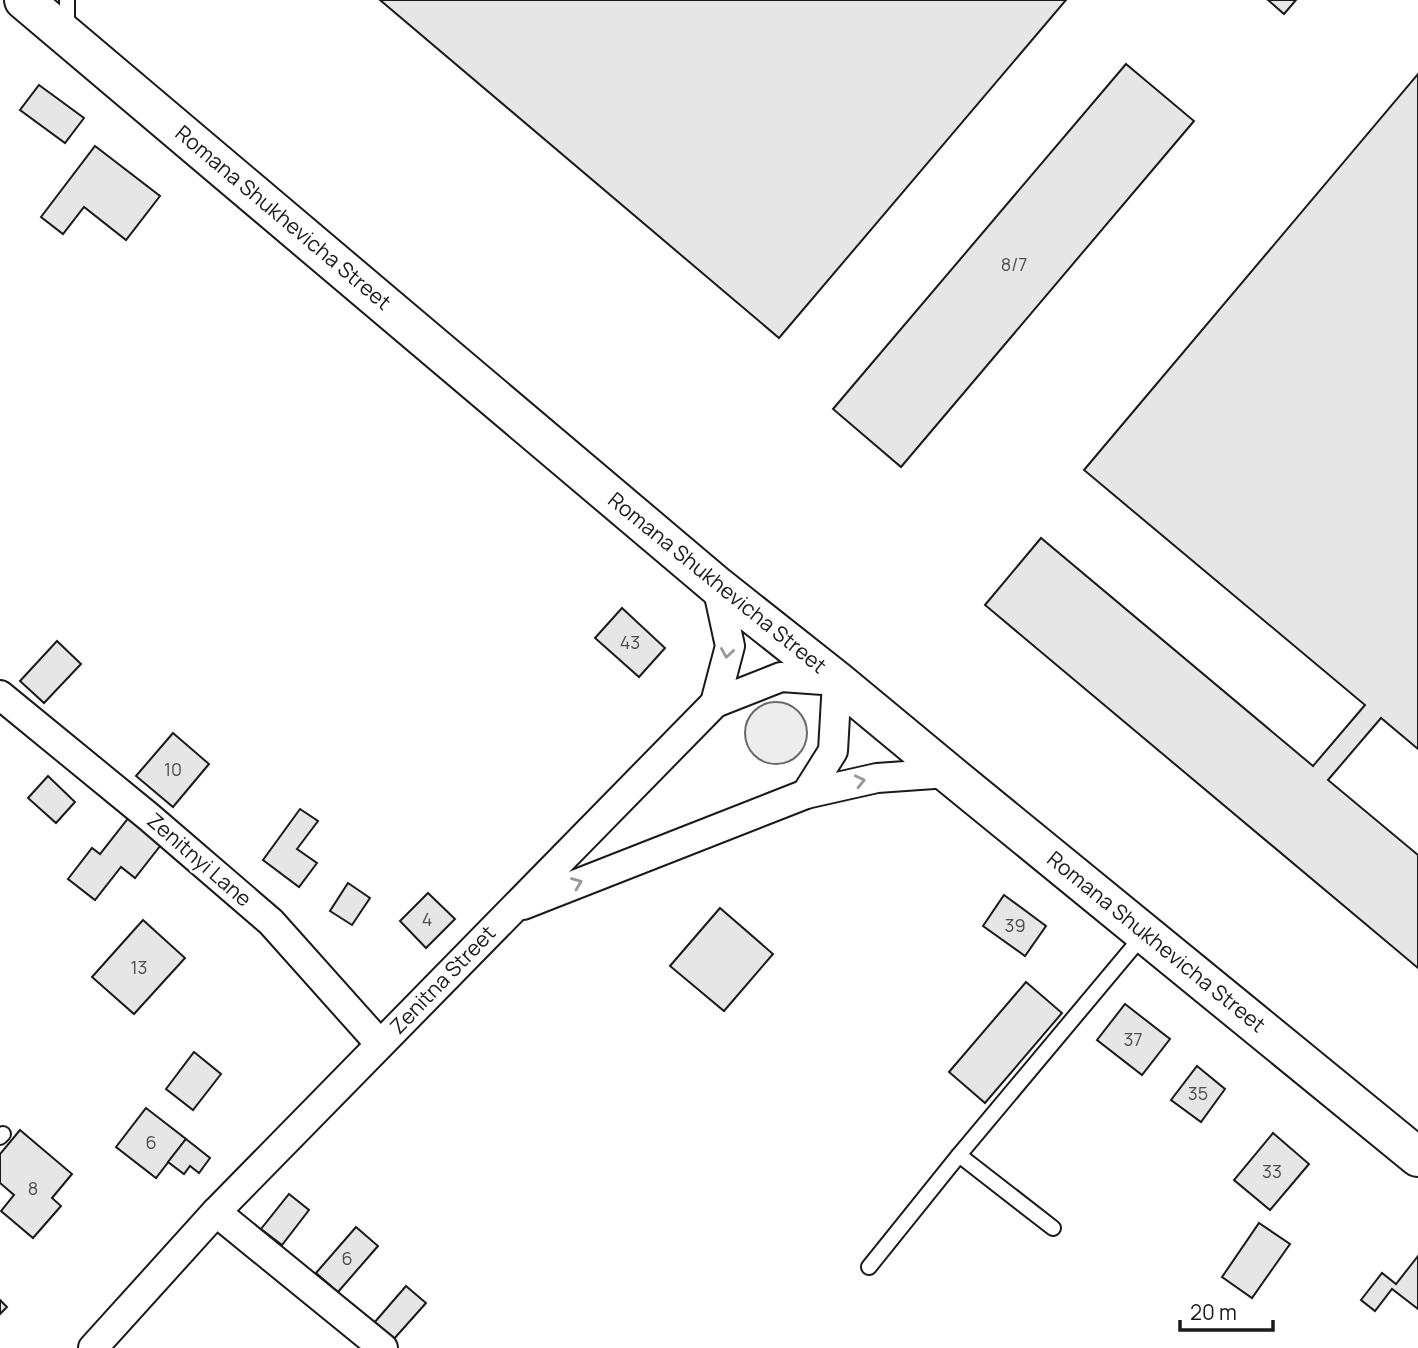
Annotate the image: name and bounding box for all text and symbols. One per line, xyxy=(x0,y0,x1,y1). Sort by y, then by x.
street label: Romana Shukhevicha Street xyxy=(170,119,397,316)
house number: 8/7 xyxy=(1001,252,1027,276)
street label: Romana Shukhevicha Street xyxy=(603,485,833,679)
house number: 43 xyxy=(620,630,640,654)
one-way arrow xyxy=(720,647,735,659)
house number: 10 xyxy=(164,757,182,781)
one-way arrow xyxy=(854,775,866,790)
street label: Zenitnyi Lane xyxy=(141,806,258,912)
street label: Romana Shukhevicha Street xyxy=(1042,844,1272,1038)
one-way arrow xyxy=(571,878,583,892)
house number: 4 xyxy=(422,907,432,931)
house number: 39 xyxy=(1004,913,1026,937)
street label: Zenitna Street xyxy=(383,919,501,1040)
house number: 13 xyxy=(131,955,147,979)
house number: 37 xyxy=(1124,1027,1143,1051)
house number: 35 xyxy=(1188,1081,1208,1105)
house number: 6 xyxy=(145,1130,157,1154)
house number: 33 xyxy=(1262,1159,1282,1183)
house number: 8 xyxy=(28,1176,38,1200)
house number: 6 xyxy=(341,1246,353,1270)
scale bar xyxy=(1180,1288,1273,1332)
text: 20 m xyxy=(1190,1298,1237,1326)

